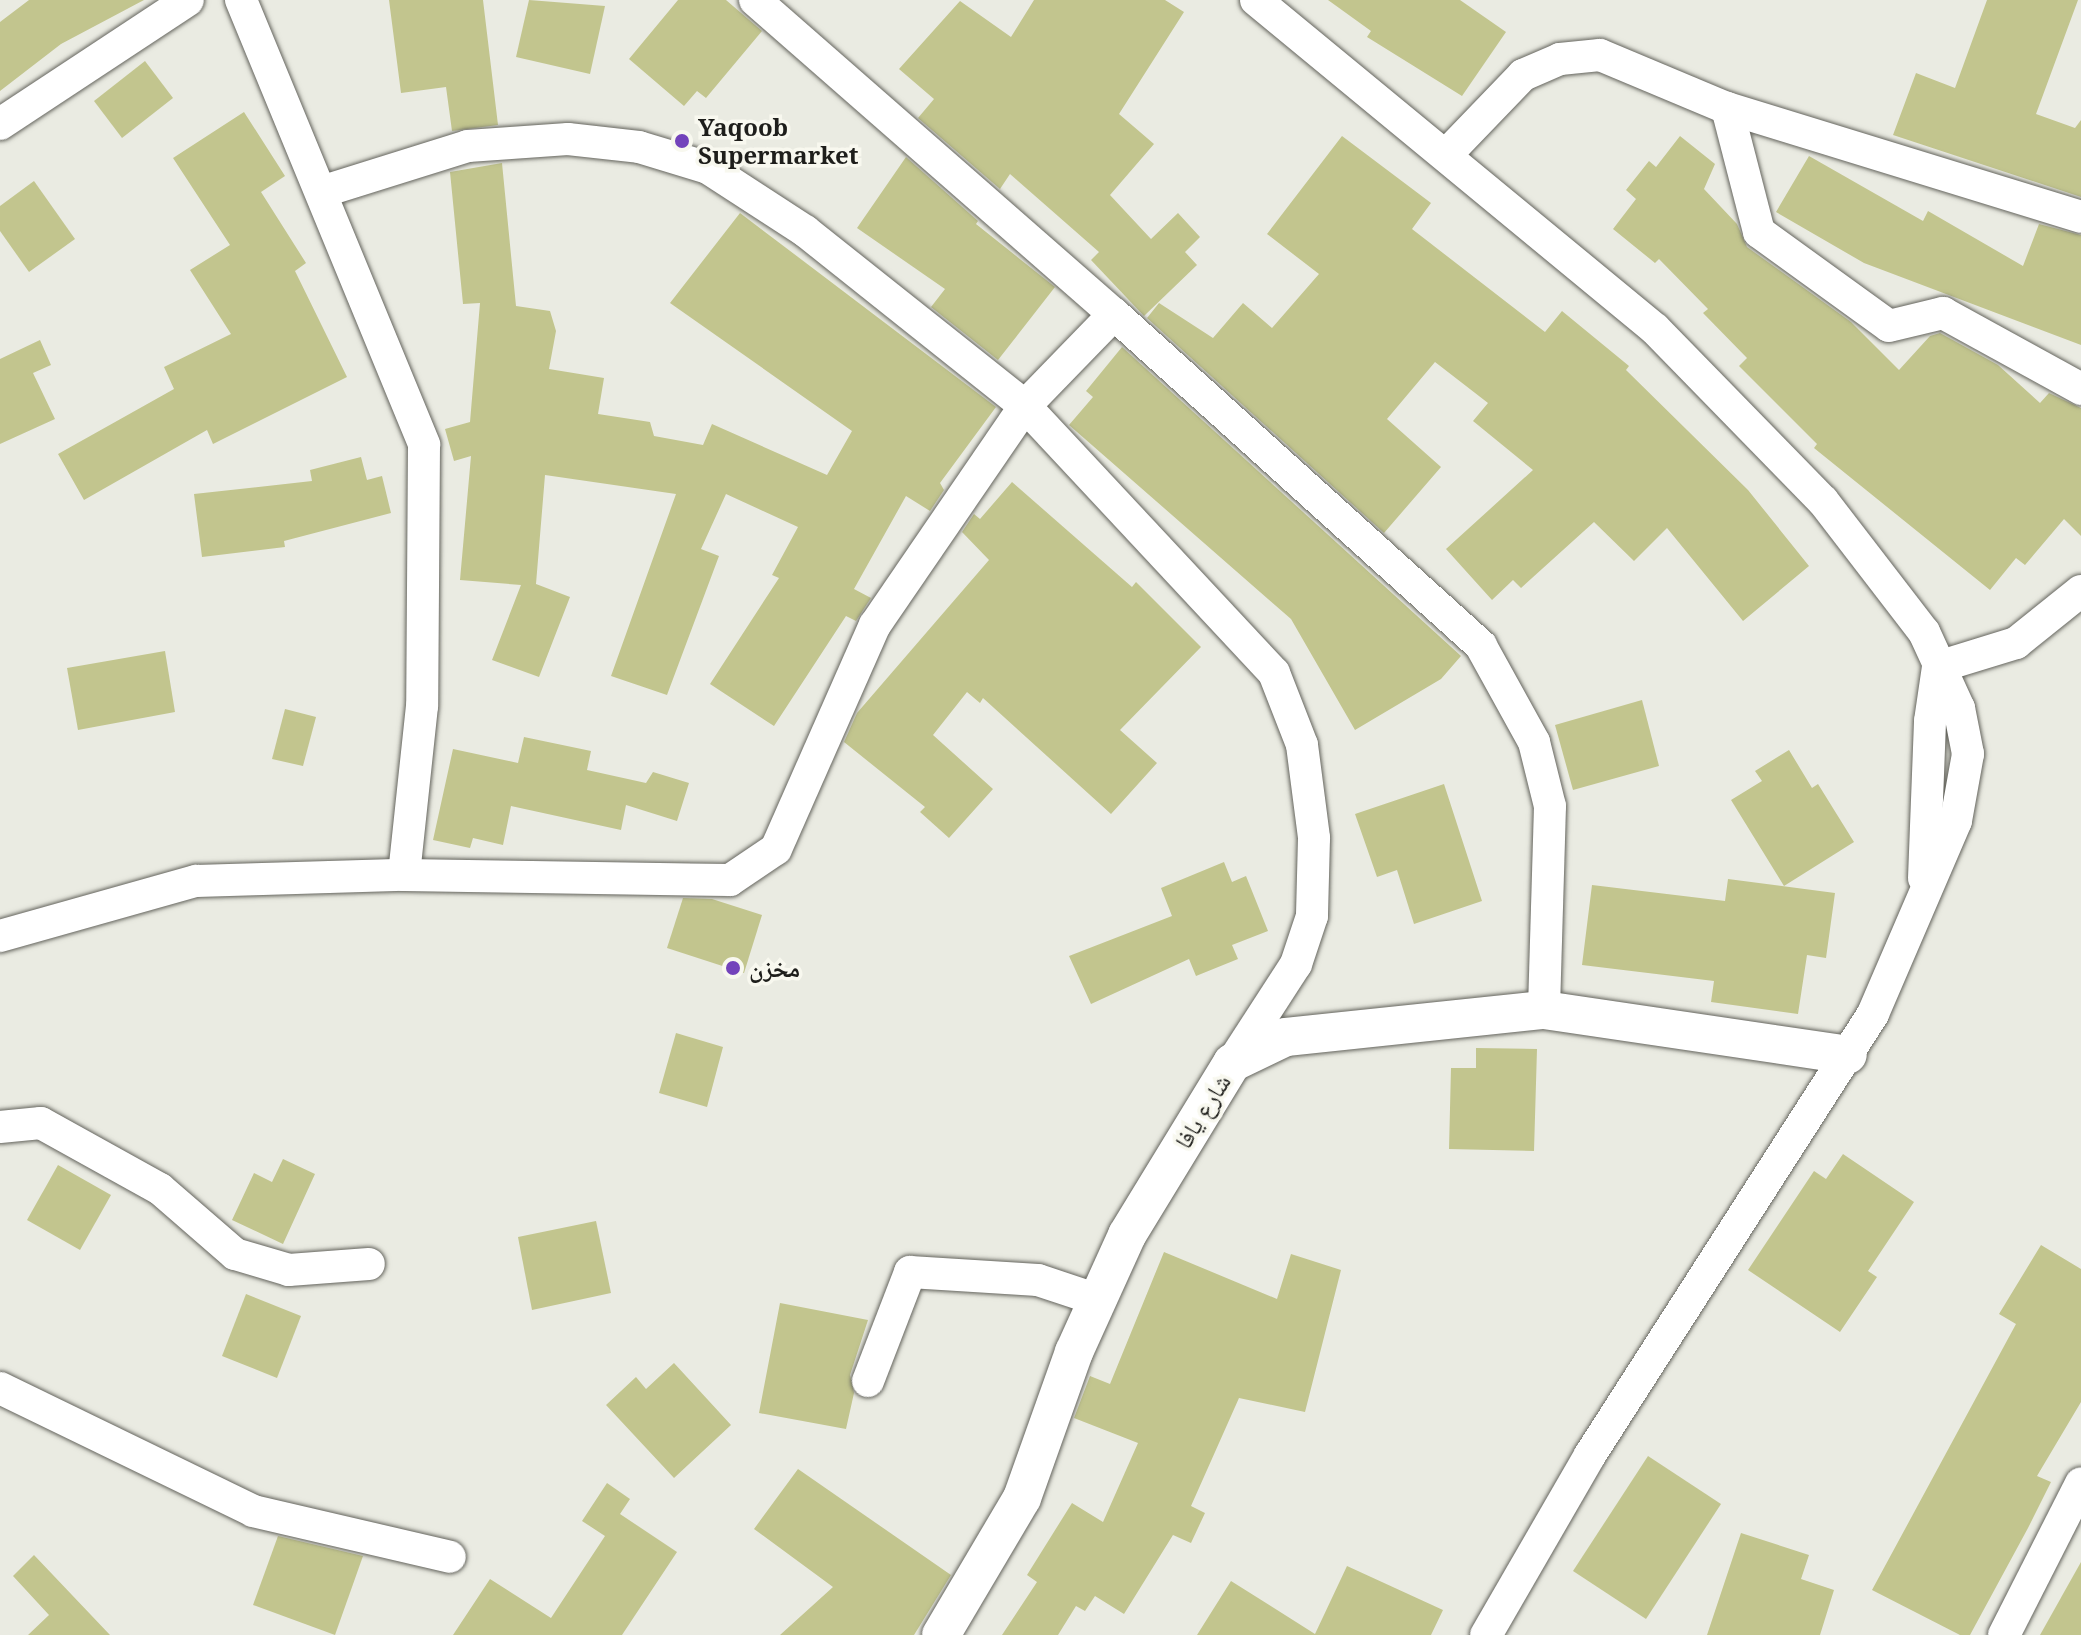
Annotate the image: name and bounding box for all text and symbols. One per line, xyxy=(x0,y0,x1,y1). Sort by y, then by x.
place label: Yaqoob Supermarket xyxy=(698,113,859,169)
marker: Yaqoob Supermarket xyxy=(673,132,691,150)
place label: مخزن xyxy=(749,954,800,982)
marker: مخزن xyxy=(724,959,742,977)
street label: شارع يافا xyxy=(1168,1068,1236,1154)

